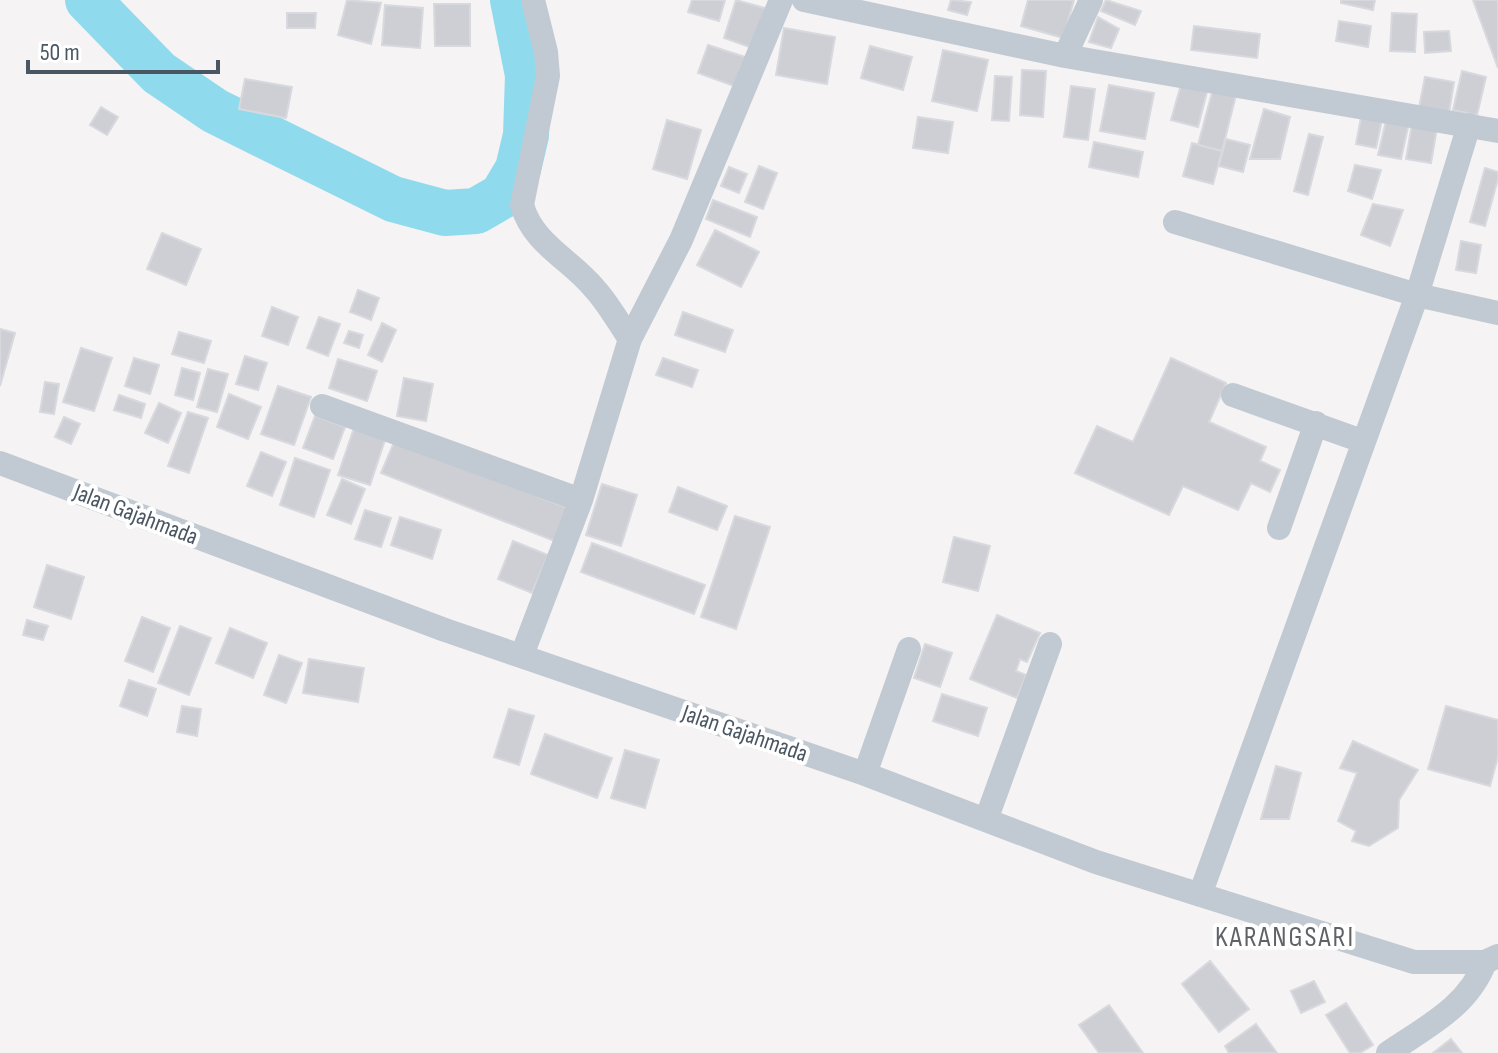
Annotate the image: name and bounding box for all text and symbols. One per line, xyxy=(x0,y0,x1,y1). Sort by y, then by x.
scale bar xyxy=(28,24,218,74)
text: 50 m xyxy=(40,38,80,67)
street label: Jalan Gajahmada xyxy=(69,477,202,551)
street label: Jalan Gajahmada xyxy=(677,698,811,768)
district label: KARANGSARI xyxy=(1215,921,1355,954)

